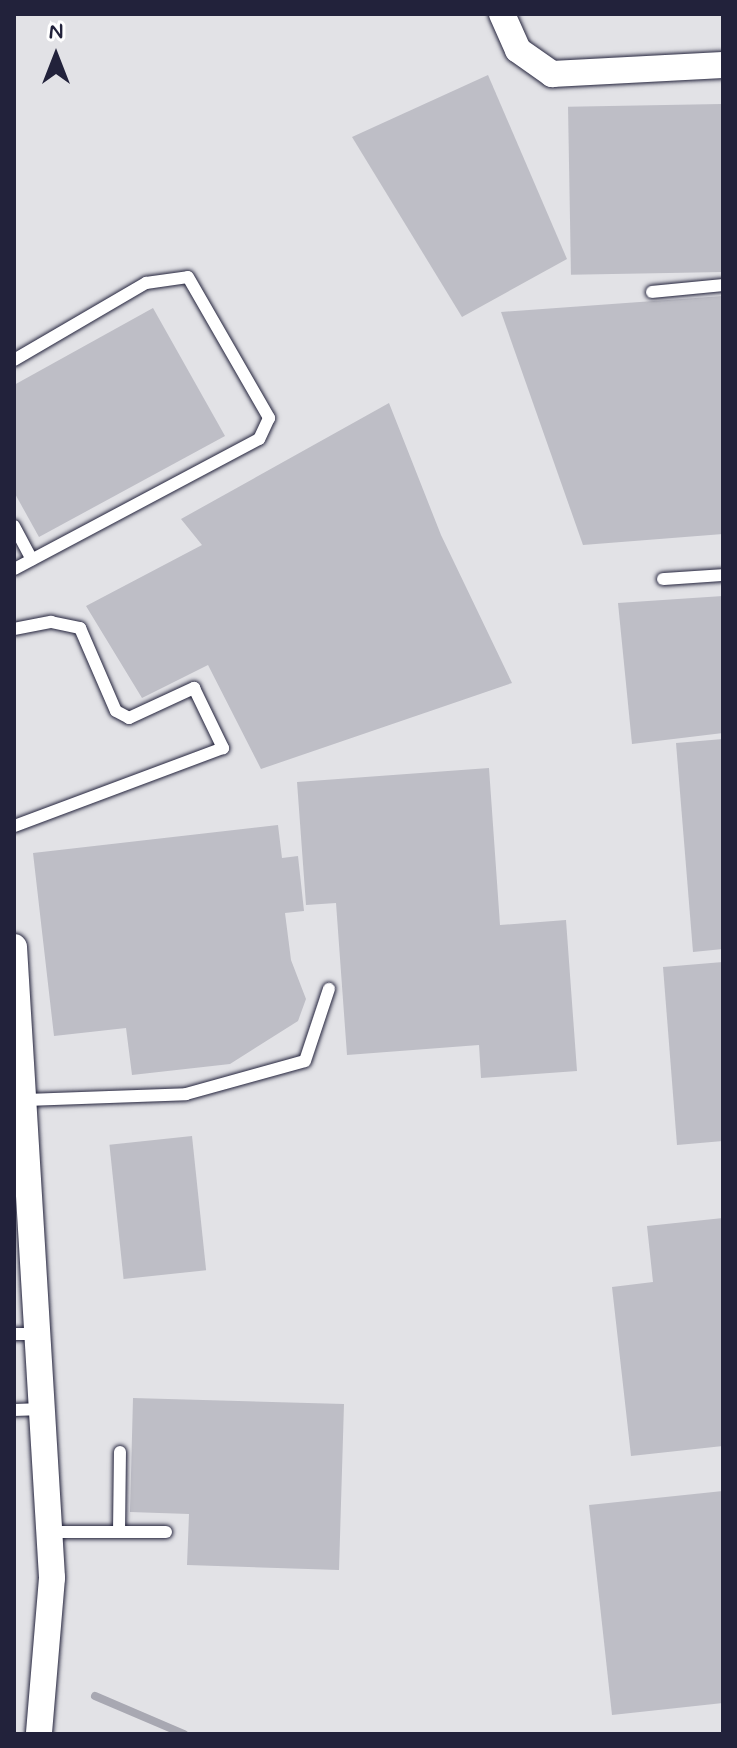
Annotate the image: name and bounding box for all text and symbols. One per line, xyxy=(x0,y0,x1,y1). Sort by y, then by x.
north arrow xyxy=(16,16,96,96)
text: N xyxy=(49,18,63,46)

